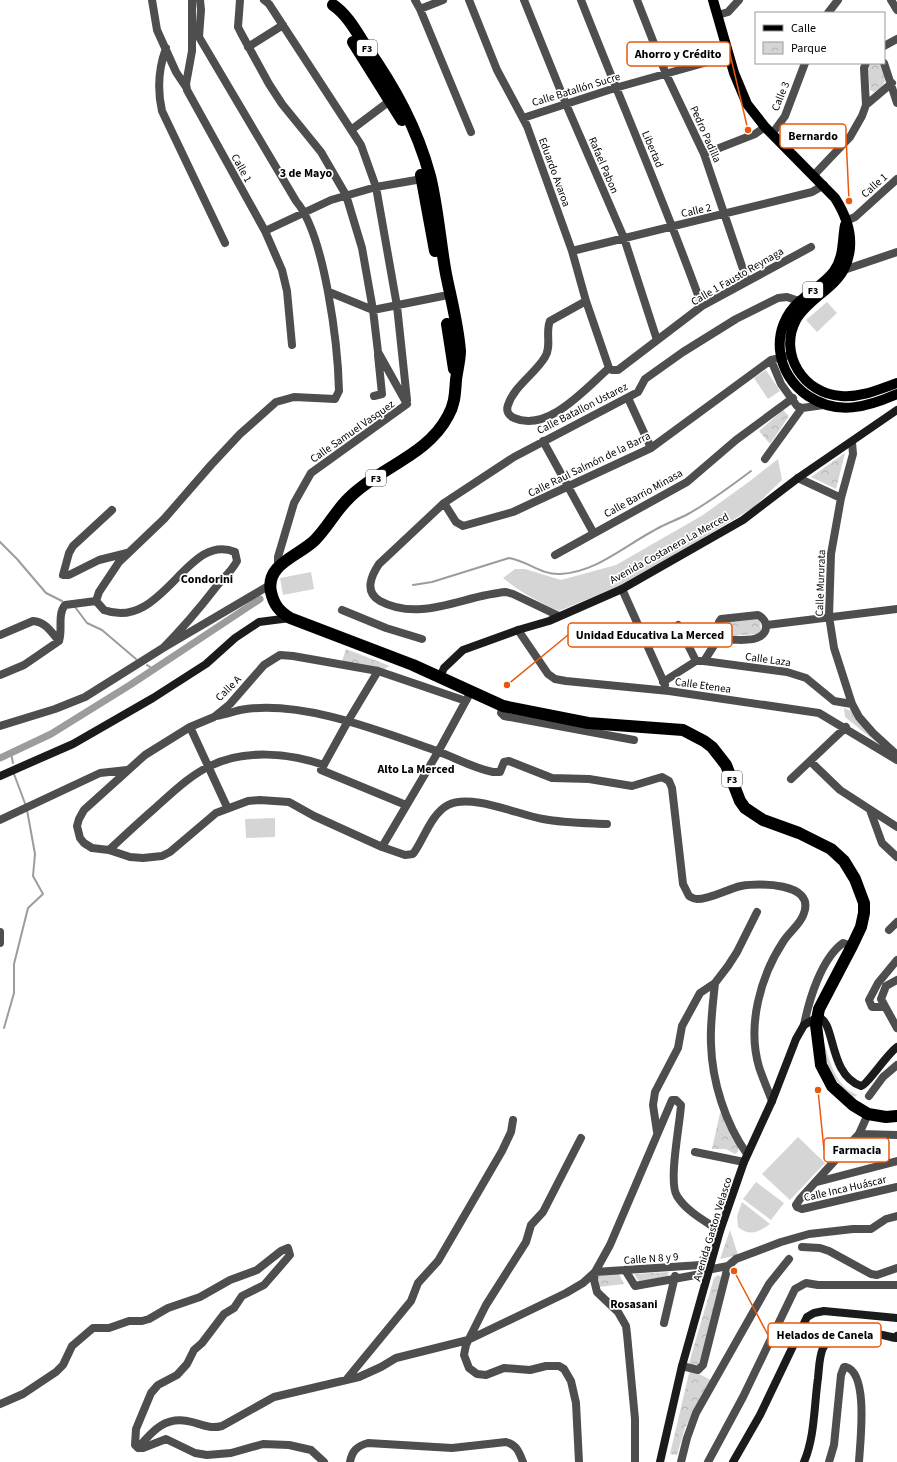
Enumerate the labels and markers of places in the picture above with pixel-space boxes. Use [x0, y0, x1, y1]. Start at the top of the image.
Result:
callout: Ahorro y Crédito [627, 42, 730, 66]
callout: Bernardo [780, 124, 846, 148]
callout: Unidad Educativa La Merced [568, 623, 732, 647]
callout: Farmacia [824, 1138, 889, 1162]
callout: Helados de Canela [768, 1323, 881, 1347]

